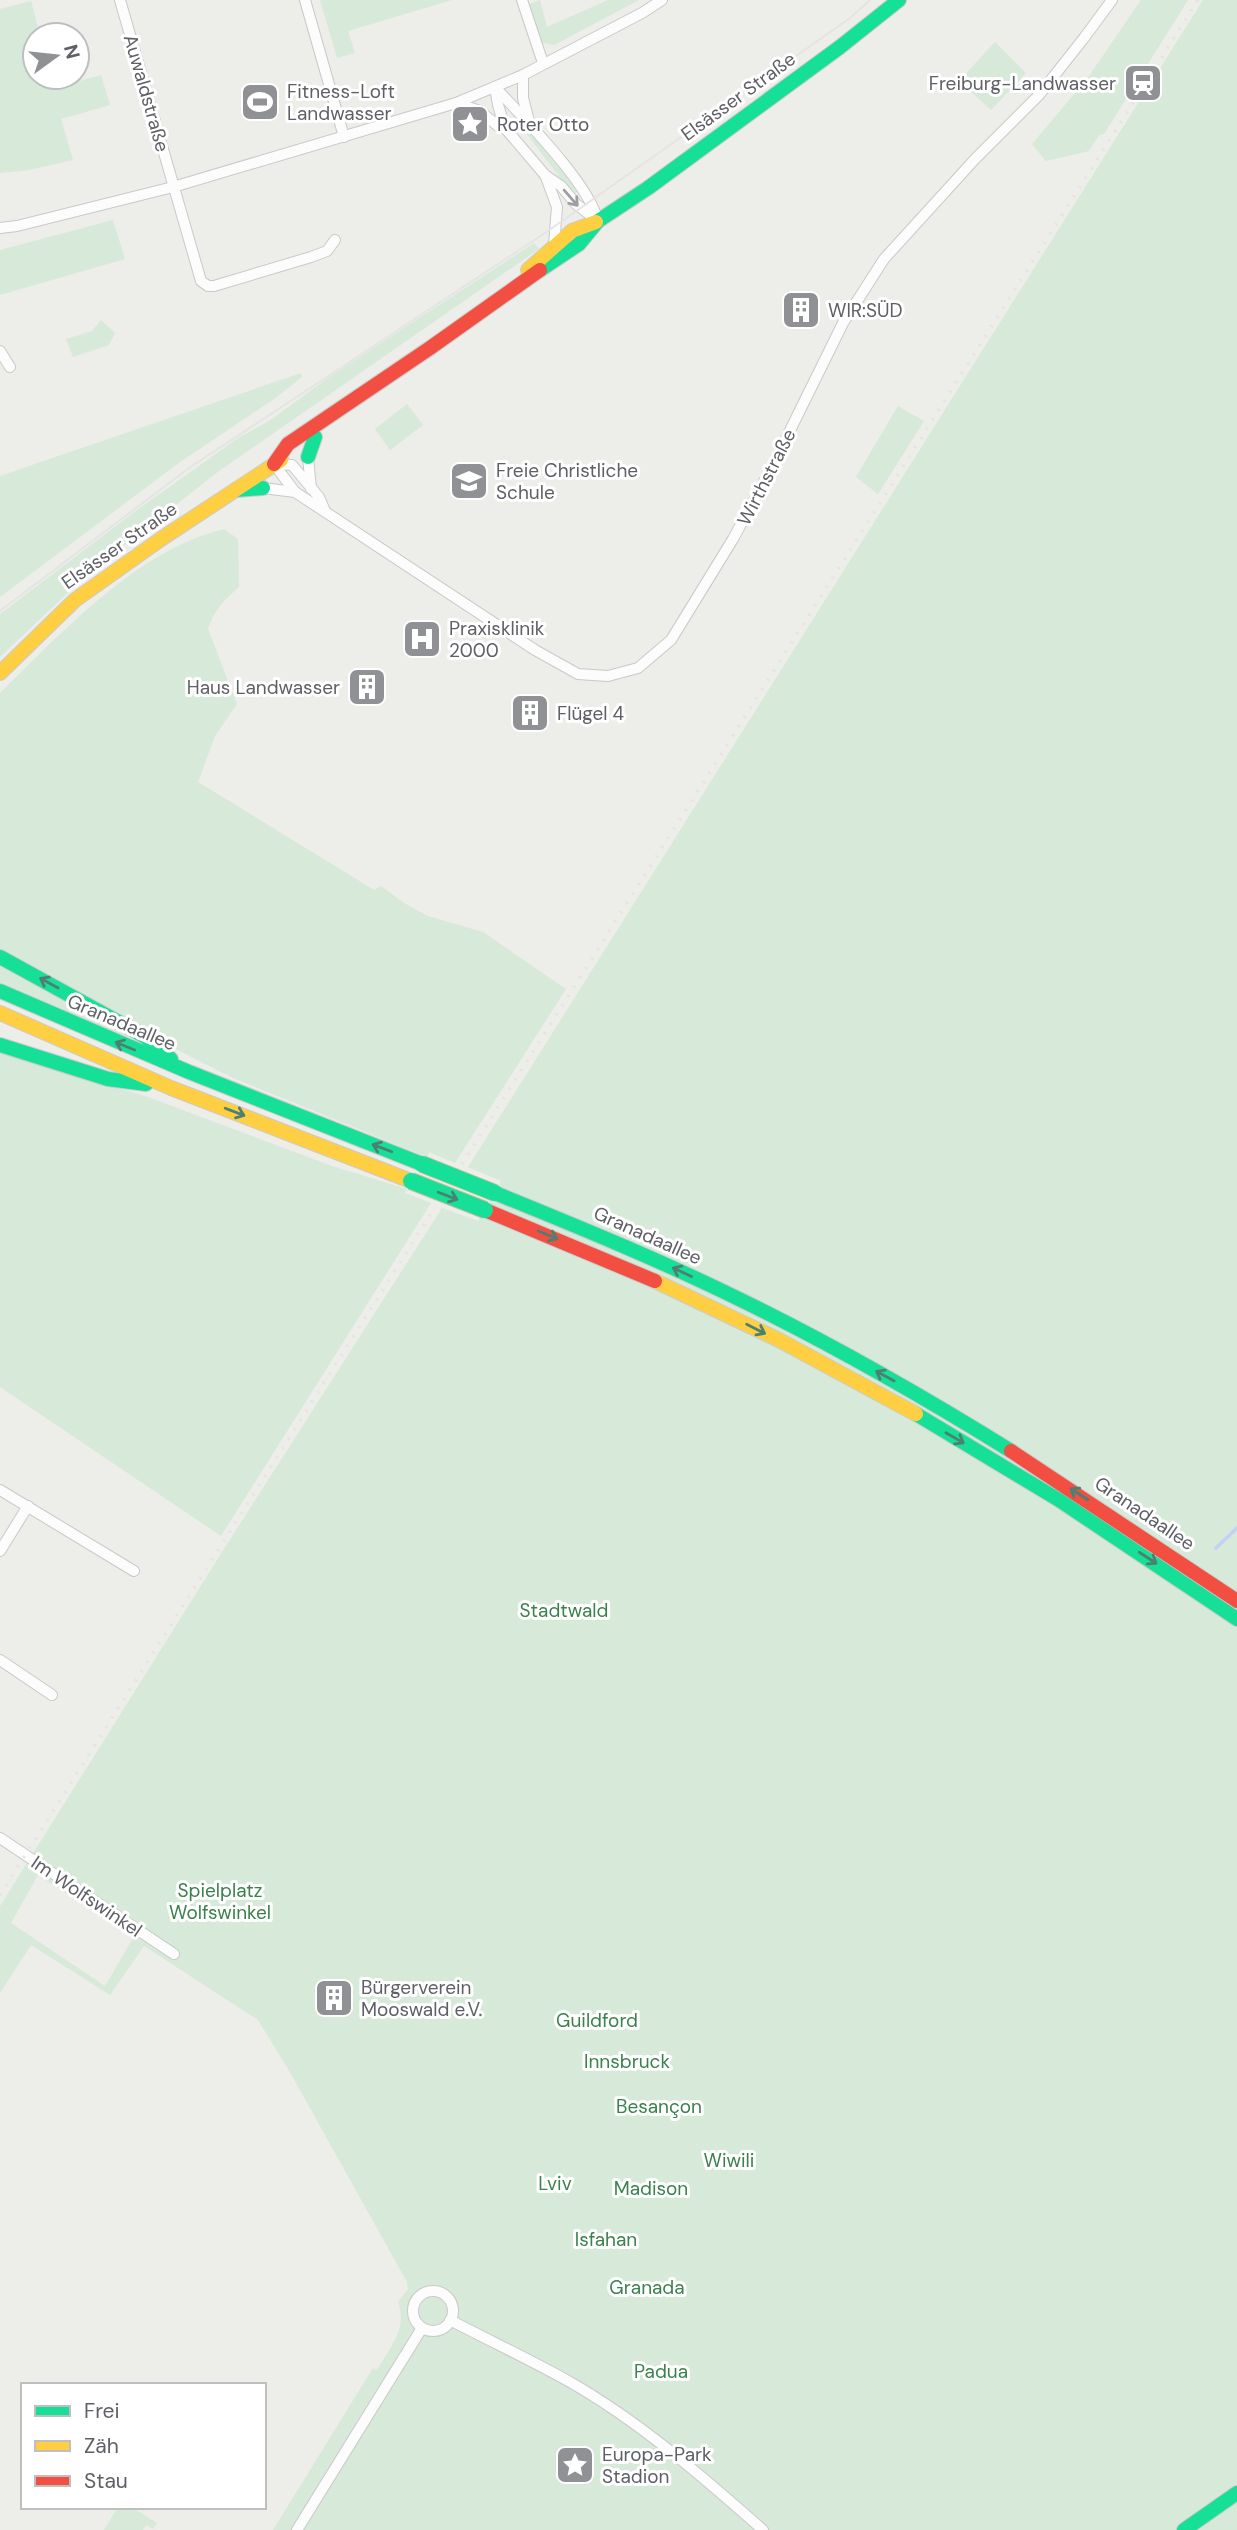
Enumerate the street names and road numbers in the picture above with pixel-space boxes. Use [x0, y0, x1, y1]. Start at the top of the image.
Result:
street label: Auwaldstraße [118, 32, 175, 155]
street label: Elsässer Straße [676, 46, 801, 146]
street label: Wirthstraße [731, 425, 802, 530]
street label: Elsässer Straße [57, 496, 182, 595]
street label: Granadaallee [64, 988, 180, 1057]
street label: Granadaallee [590, 1201, 706, 1270]
street label: Granadaallee [1090, 1471, 1200, 1556]
street label: Im Wolfswinkel [26, 1850, 147, 1943]

